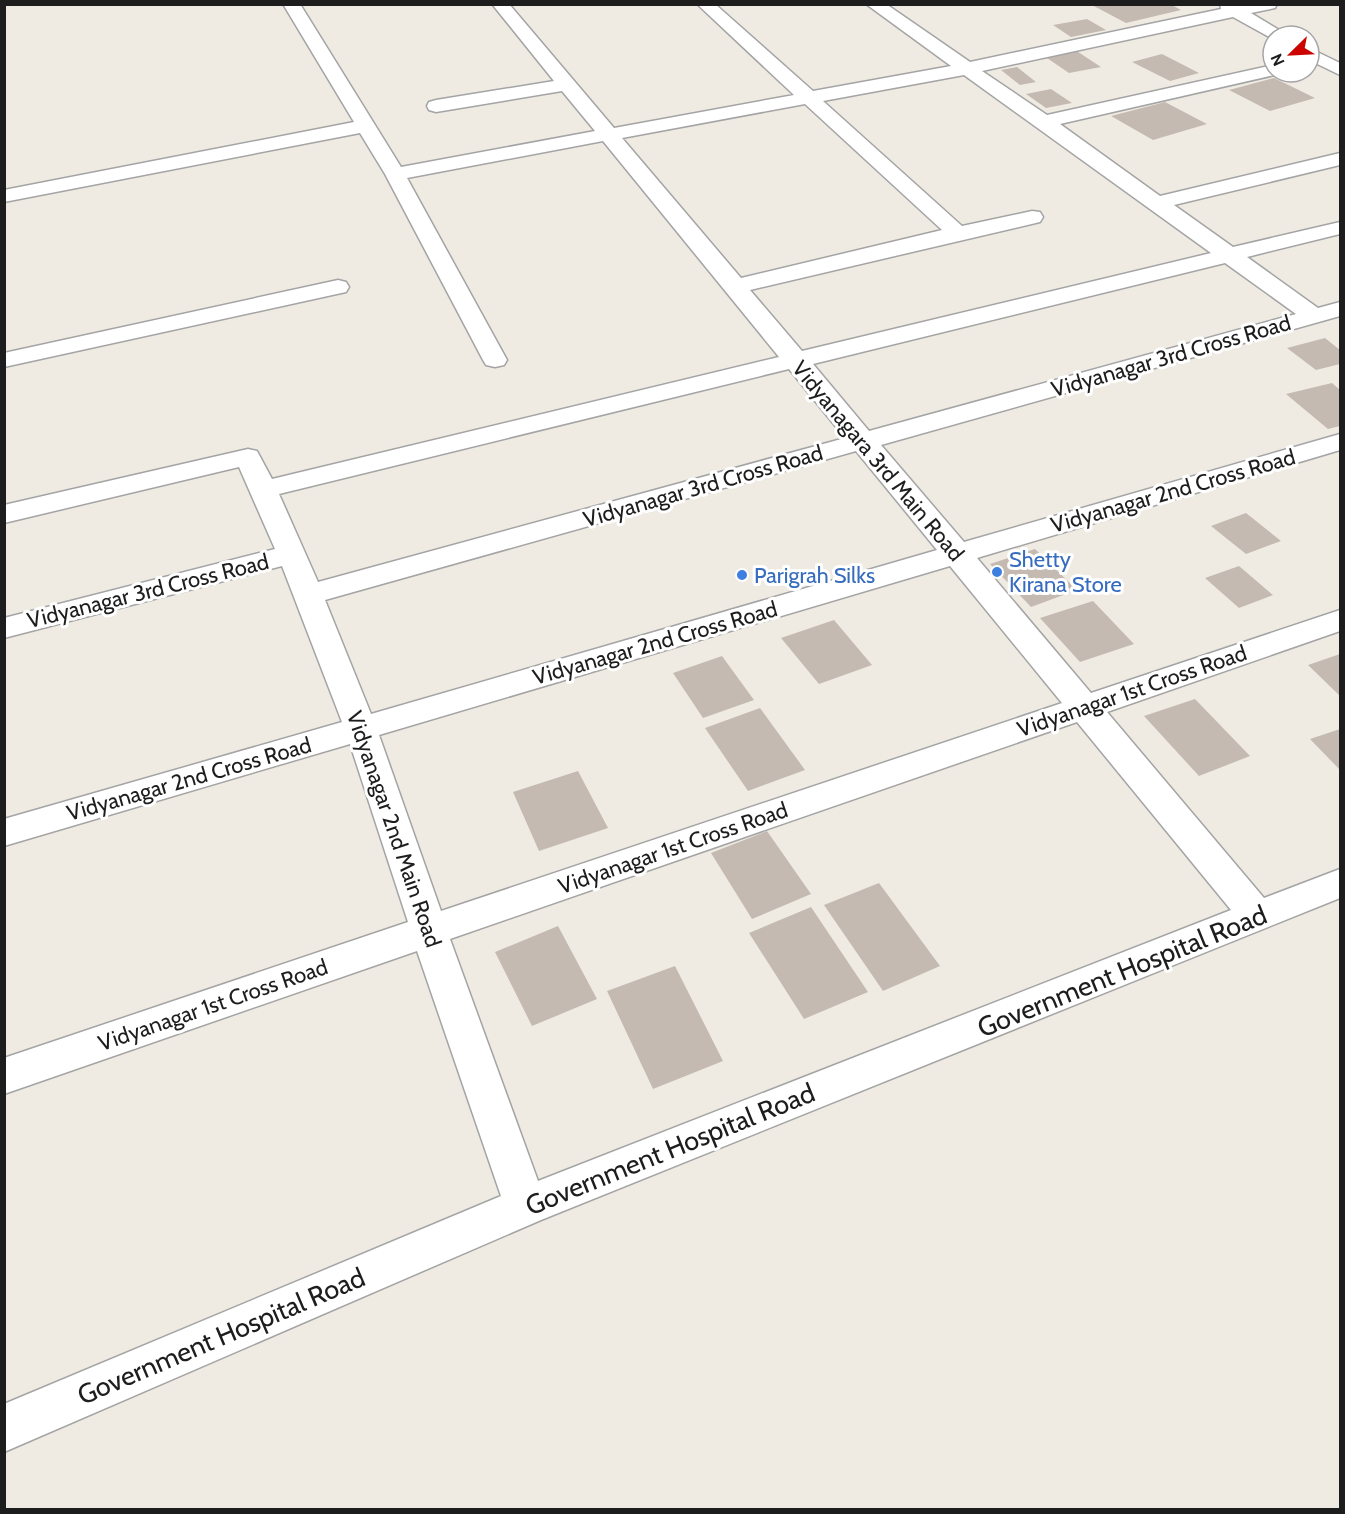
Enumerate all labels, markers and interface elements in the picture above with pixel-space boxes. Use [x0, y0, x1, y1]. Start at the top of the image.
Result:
north arrow [1261, 24, 1321, 84]
text: N [1267, 51, 1289, 69]
street label: Vidyanagar 3rd Cross Road [1048, 309, 1294, 403]
street label: Vidyanagara 3rd Main Road [786, 355, 970, 567]
street label: Vidyanagar 3rd Cross Road [580, 439, 826, 533]
street label: Vidyanagar 2nd Cross Road [1048, 443, 1298, 539]
place label: Shetty Kirana Store [1009, 546, 1122, 598]
street label: Vidyanagar 3rd Cross Road [24, 548, 272, 634]
place label: Parigrah Silks [754, 562, 875, 589]
marker: Shetty Kirana Store [990, 565, 1004, 579]
marker: Parigrah Silks [735, 568, 749, 582]
street label: Vidyanagar 2nd Cross Road [530, 595, 780, 691]
street label: Vidyanagar 1st Cross Road [1014, 639, 1250, 743]
street label: Vidyanagar 2nd Main Road [341, 707, 447, 951]
street label: Vidyanagar 2nd Cross Road [64, 731, 314, 827]
street label: Vidyanagar 1st Cross Road [555, 796, 791, 900]
street label: Government Hospital Road [972, 898, 1272, 1044]
street label: Vidyanagar 1st Cross Road [95, 953, 331, 1057]
street label: Government Hospital Road [520, 1076, 820, 1222]
street label: Government Hospital Road [72, 1260, 370, 1412]

